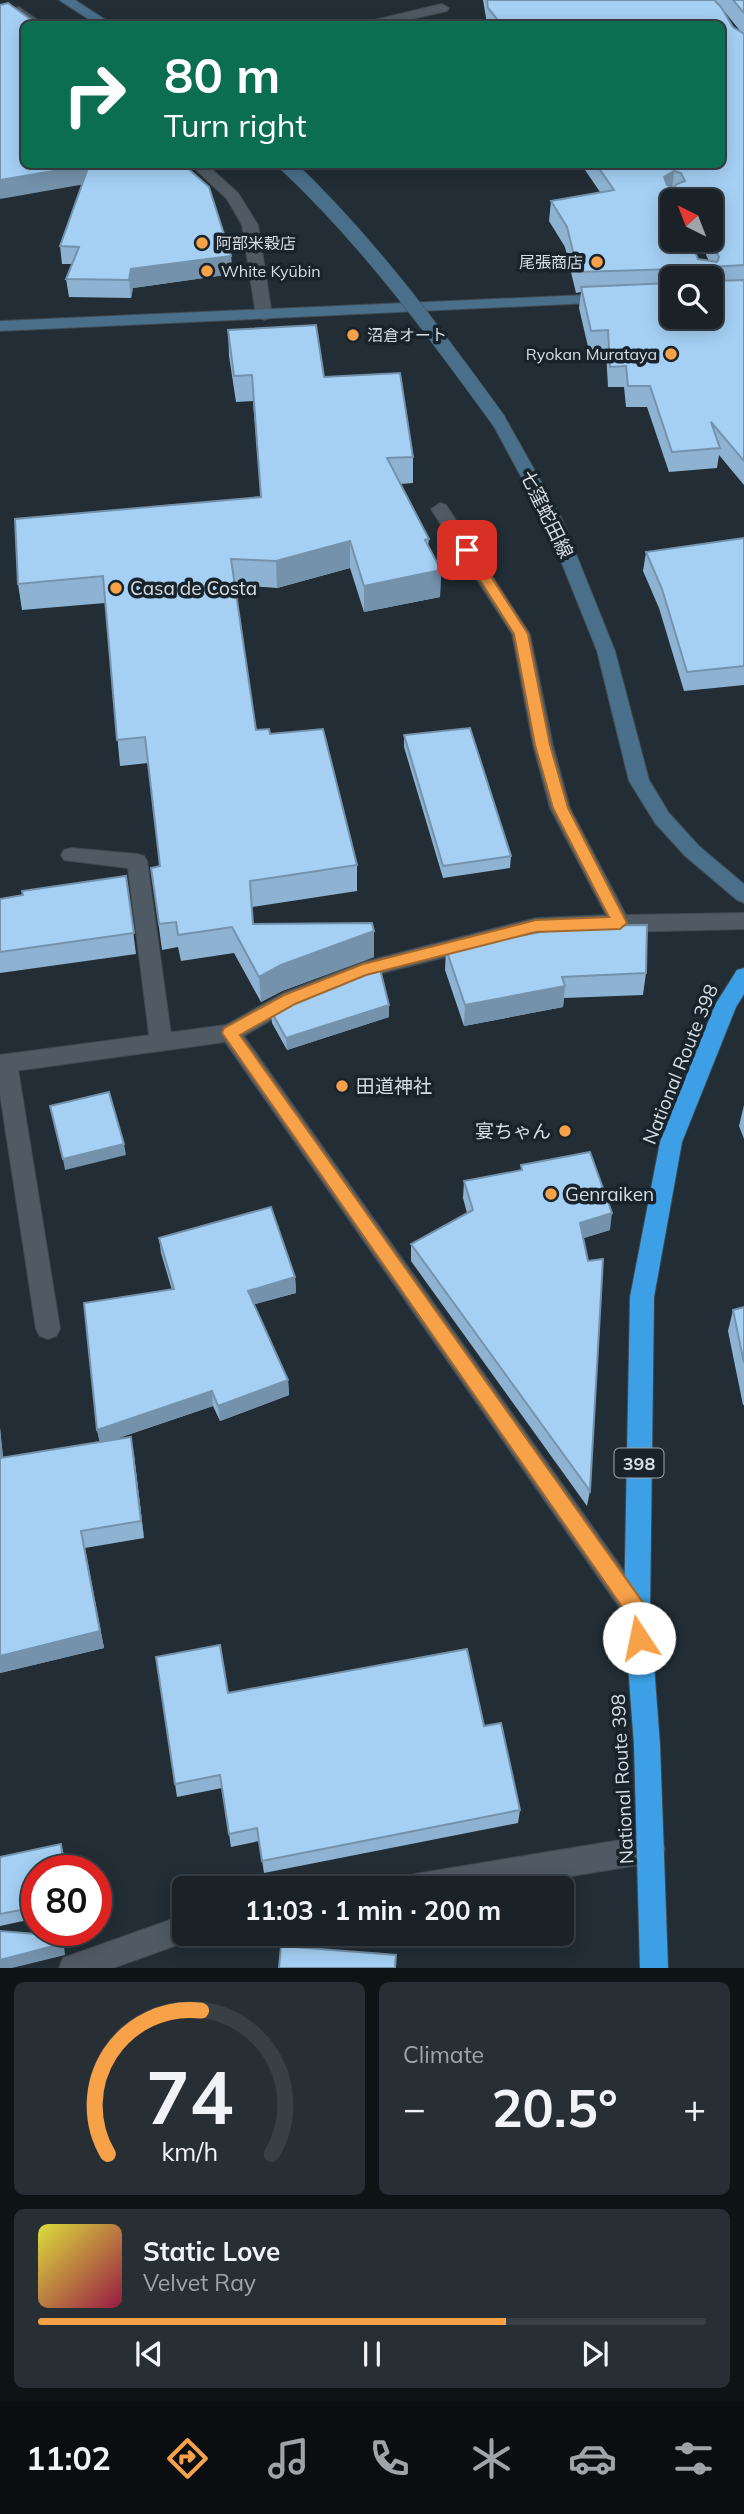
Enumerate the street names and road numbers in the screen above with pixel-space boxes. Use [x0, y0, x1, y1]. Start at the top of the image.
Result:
street label: 七窪蛇田線 [515, 466, 579, 562]
street label: National Route 398 [637, 980, 723, 1148]
road number: 398 [614, 1448, 664, 1478]
street label: National Route 398 [606, 1693, 638, 1865]

